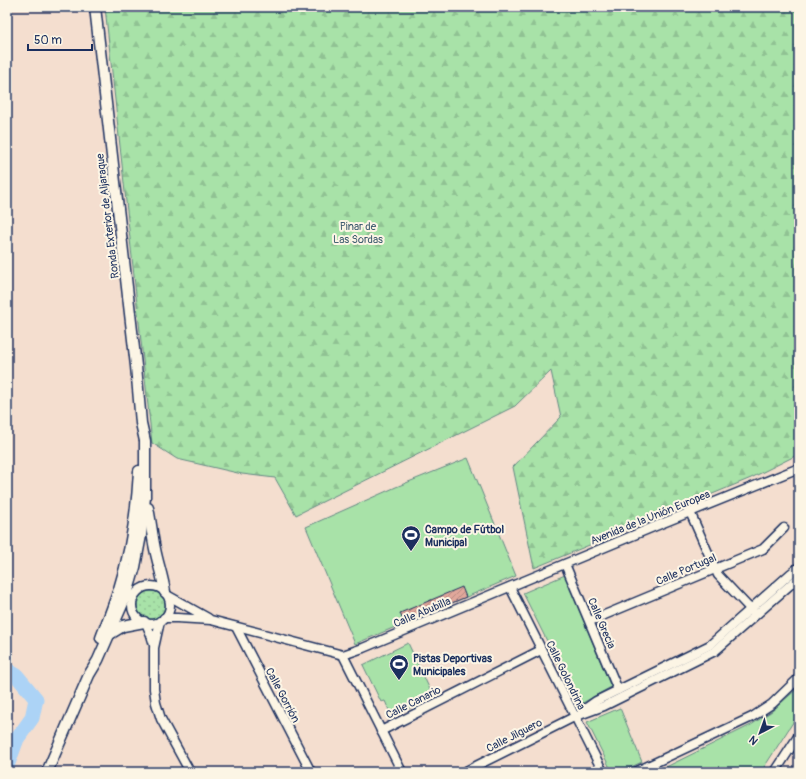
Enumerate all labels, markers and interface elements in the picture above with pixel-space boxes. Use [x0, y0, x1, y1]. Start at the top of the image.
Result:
scale bar [28, 26, 92, 52]
text: 50 m [34, 33, 62, 48]
street label: Ronda Exterior de Aljaraque [93, 152, 122, 279]
park label: Pinar de Las Sordas [333, 220, 383, 246]
street label: Avenida de la Unión Europea [588, 487, 712, 547]
place label: Campo de Fútbol Municipal [425, 523, 505, 549]
sports icon: Campo de Fútbol Municipal [400, 524, 422, 552]
street label: Calle Portugal [654, 551, 718, 588]
street label: Calle Abubilla [392, 595, 453, 630]
street label: Calle Grecia [585, 596, 618, 651]
street label: Calle Golondrina [543, 639, 588, 712]
place label: Pistas Deportivas Municipales [413, 652, 492, 678]
sports icon: Pistas Deportivas Municipales [388, 653, 410, 681]
street label: Calle Gorrión [263, 666, 302, 725]
street label: Calle Canario [384, 683, 443, 722]
north arrow [740, 713, 780, 753]
street label: Calle Jilguero [484, 716, 544, 755]
text: N [746, 732, 761, 748]

